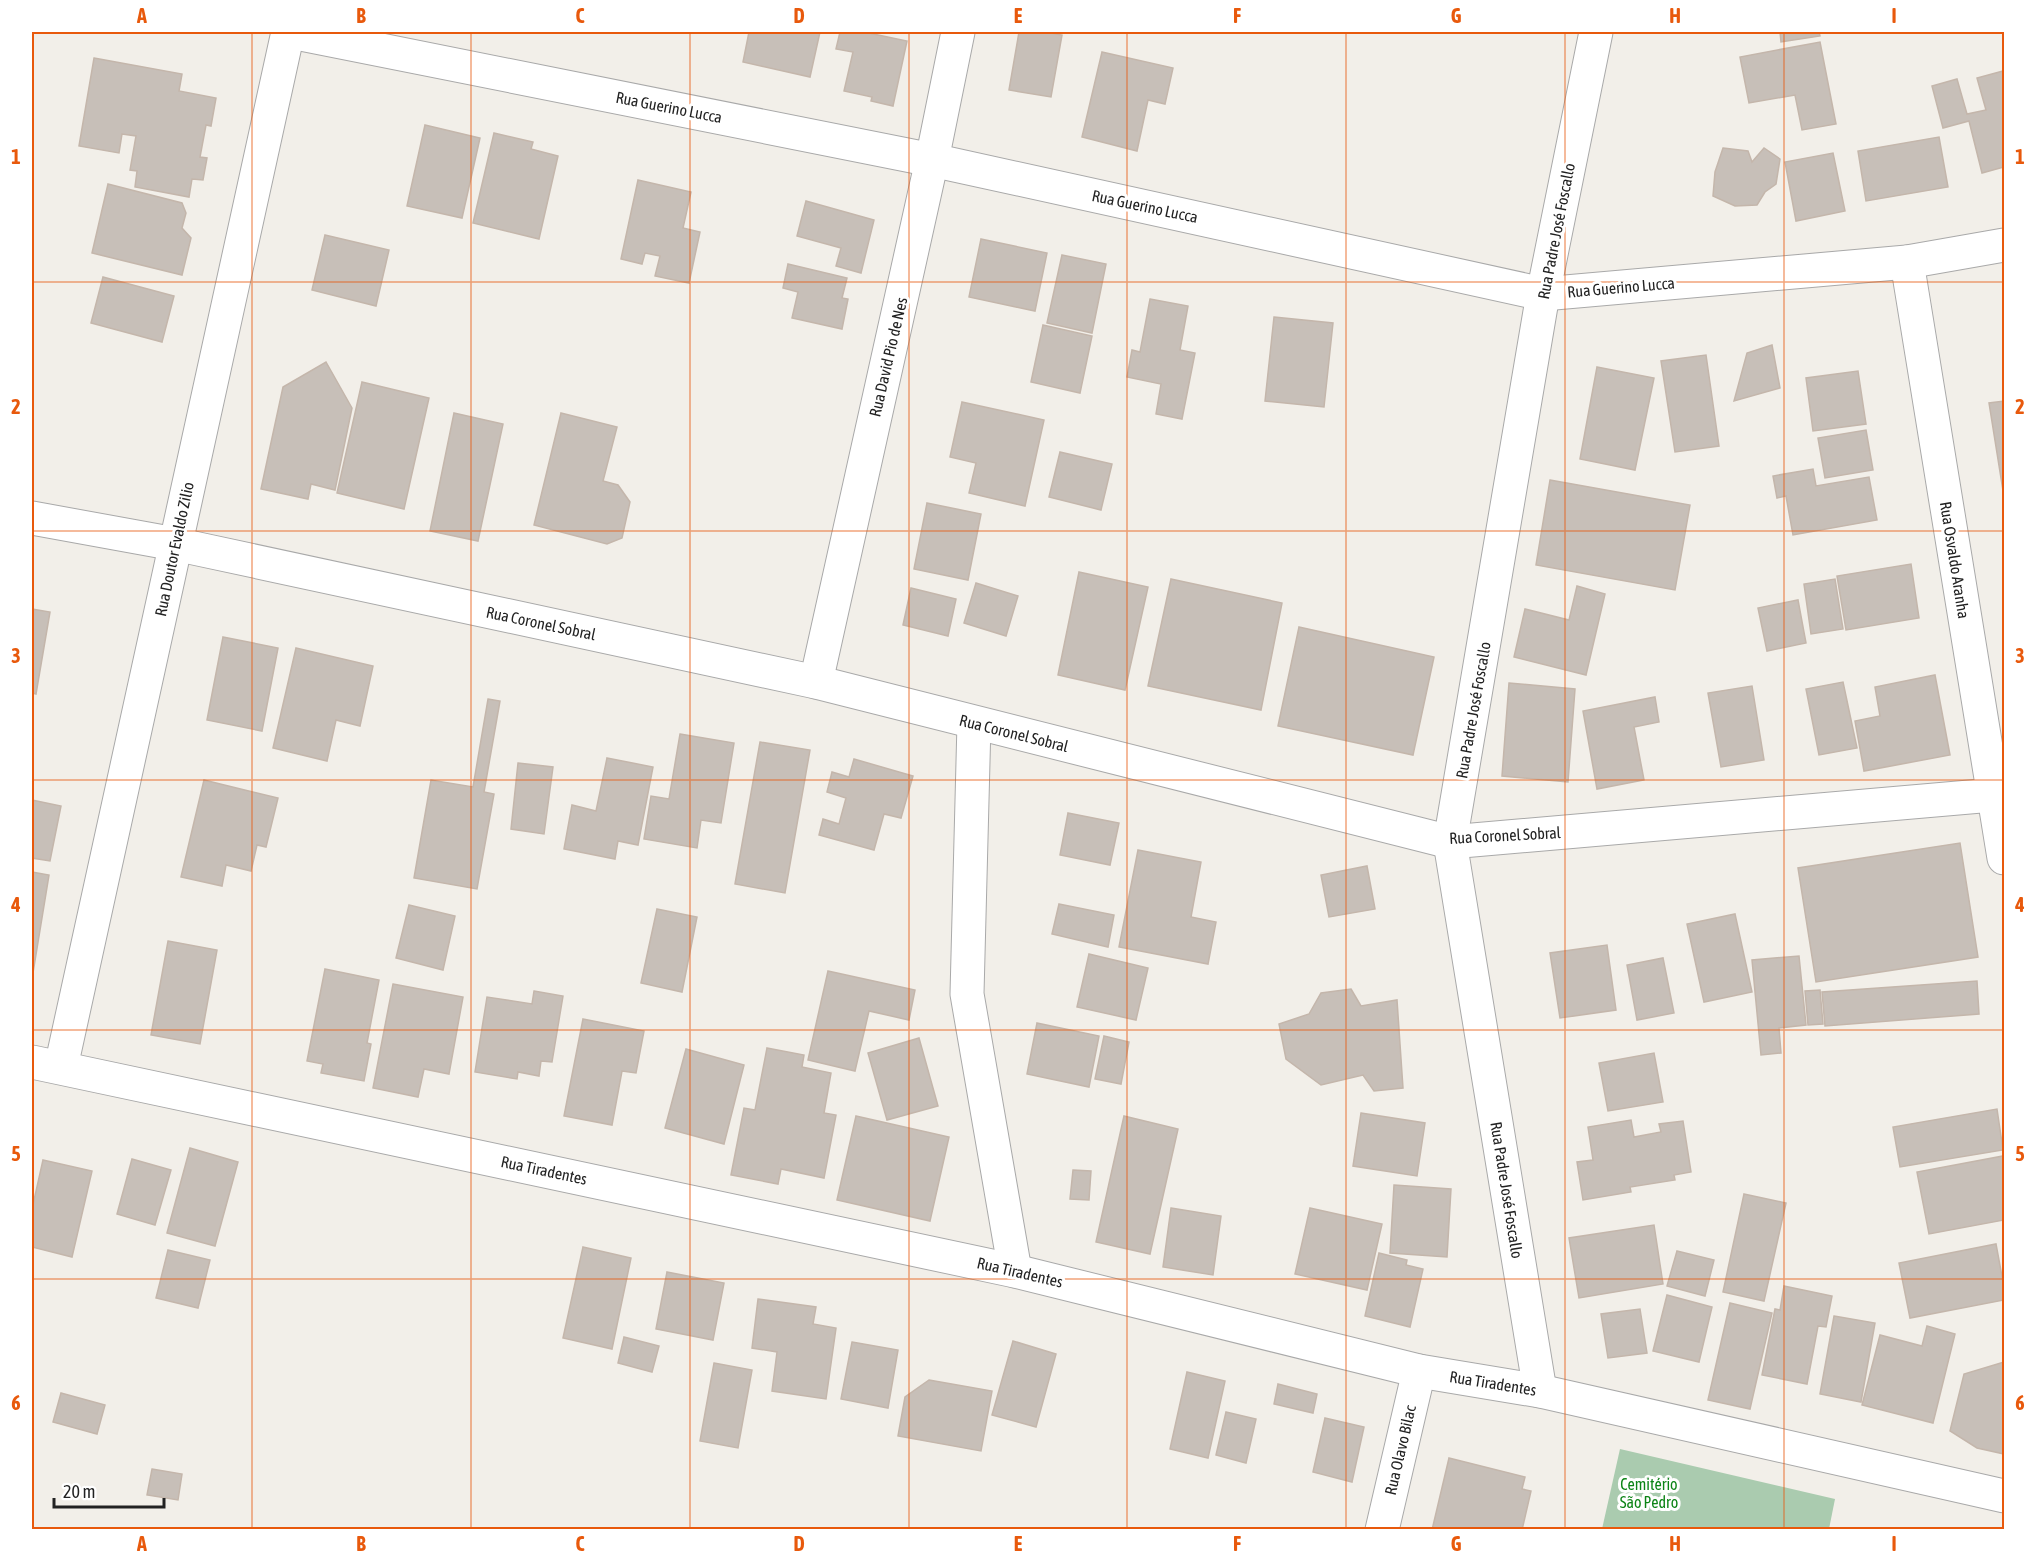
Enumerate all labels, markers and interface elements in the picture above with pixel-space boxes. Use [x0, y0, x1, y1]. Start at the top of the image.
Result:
text: A [136, 4, 147, 27]
text: B [356, 4, 366, 27]
text: C [576, 4, 585, 27]
text: D [793, 4, 805, 27]
text: E [1014, 4, 1023, 27]
text: F [1233, 4, 1241, 27]
text: G [1451, 4, 1462, 27]
text: H [1669, 4, 1681, 27]
text: I [1891, 4, 1897, 27]
street label: Rua Guerino Lucca [614, 88, 724, 126]
text: 1 [11, 145, 21, 168]
text: 1 [2015, 145, 2025, 168]
street label: Rua Padre José Foscallo [1534, 161, 1578, 301]
street label: Rua Guerino Lucca [1090, 186, 1200, 226]
street label: Rua Guerino Lucca [1566, 273, 1676, 301]
street label: Rua David Pio de Nes [865, 295, 911, 419]
text: 2 [11, 395, 21, 418]
text: 2 [2015, 395, 2025, 418]
street label: Rua Doutor Evaldo Zilio [151, 480, 197, 618]
street label: Rua Osvaldo Aranha [1937, 500, 1973, 620]
street label: Rua Coronel Sobral [485, 603, 598, 644]
street label: Rua Padre José Foscallo [1452, 640, 1494, 780]
text: 3 [11, 644, 21, 667]
text: 3 [2015, 644, 2025, 667]
street label: Rua Coronel Sobral [958, 711, 1071, 755]
street label: Rua Coronel Sobral [1449, 823, 1562, 847]
text: 4 [10, 893, 21, 916]
text: 4 [2014, 893, 2025, 916]
street label: Rua Padre José Foscallo [1487, 1120, 1527, 1260]
text: 5 [11, 1142, 21, 1165]
text: 5 [2015, 1142, 2025, 1165]
street label: Rua Tiradentes [499, 1152, 589, 1188]
street label: Rua Tiradentes [975, 1253, 1065, 1291]
street label: Rua Tiradentes [1448, 1367, 1538, 1399]
text: 6 [11, 1391, 21, 1414]
text: 6 [2015, 1391, 2025, 1414]
street label: Rua Olavo Bilac [1381, 1403, 1419, 1497]
scale bar [54, 1471, 164, 1509]
park label: Cemitério São Pedro [1620, 1475, 1678, 1511]
text: 20 m [63, 1481, 95, 1502]
text: A [136, 1532, 147, 1555]
text: B [356, 1532, 366, 1555]
text: C [576, 1532, 585, 1555]
text: D [793, 1532, 805, 1555]
text: E [1014, 1532, 1023, 1555]
text: F [1233, 1532, 1241, 1555]
text: G [1451, 1532, 1462, 1555]
text: H [1669, 1532, 1681, 1555]
text: I [1891, 1532, 1897, 1555]

